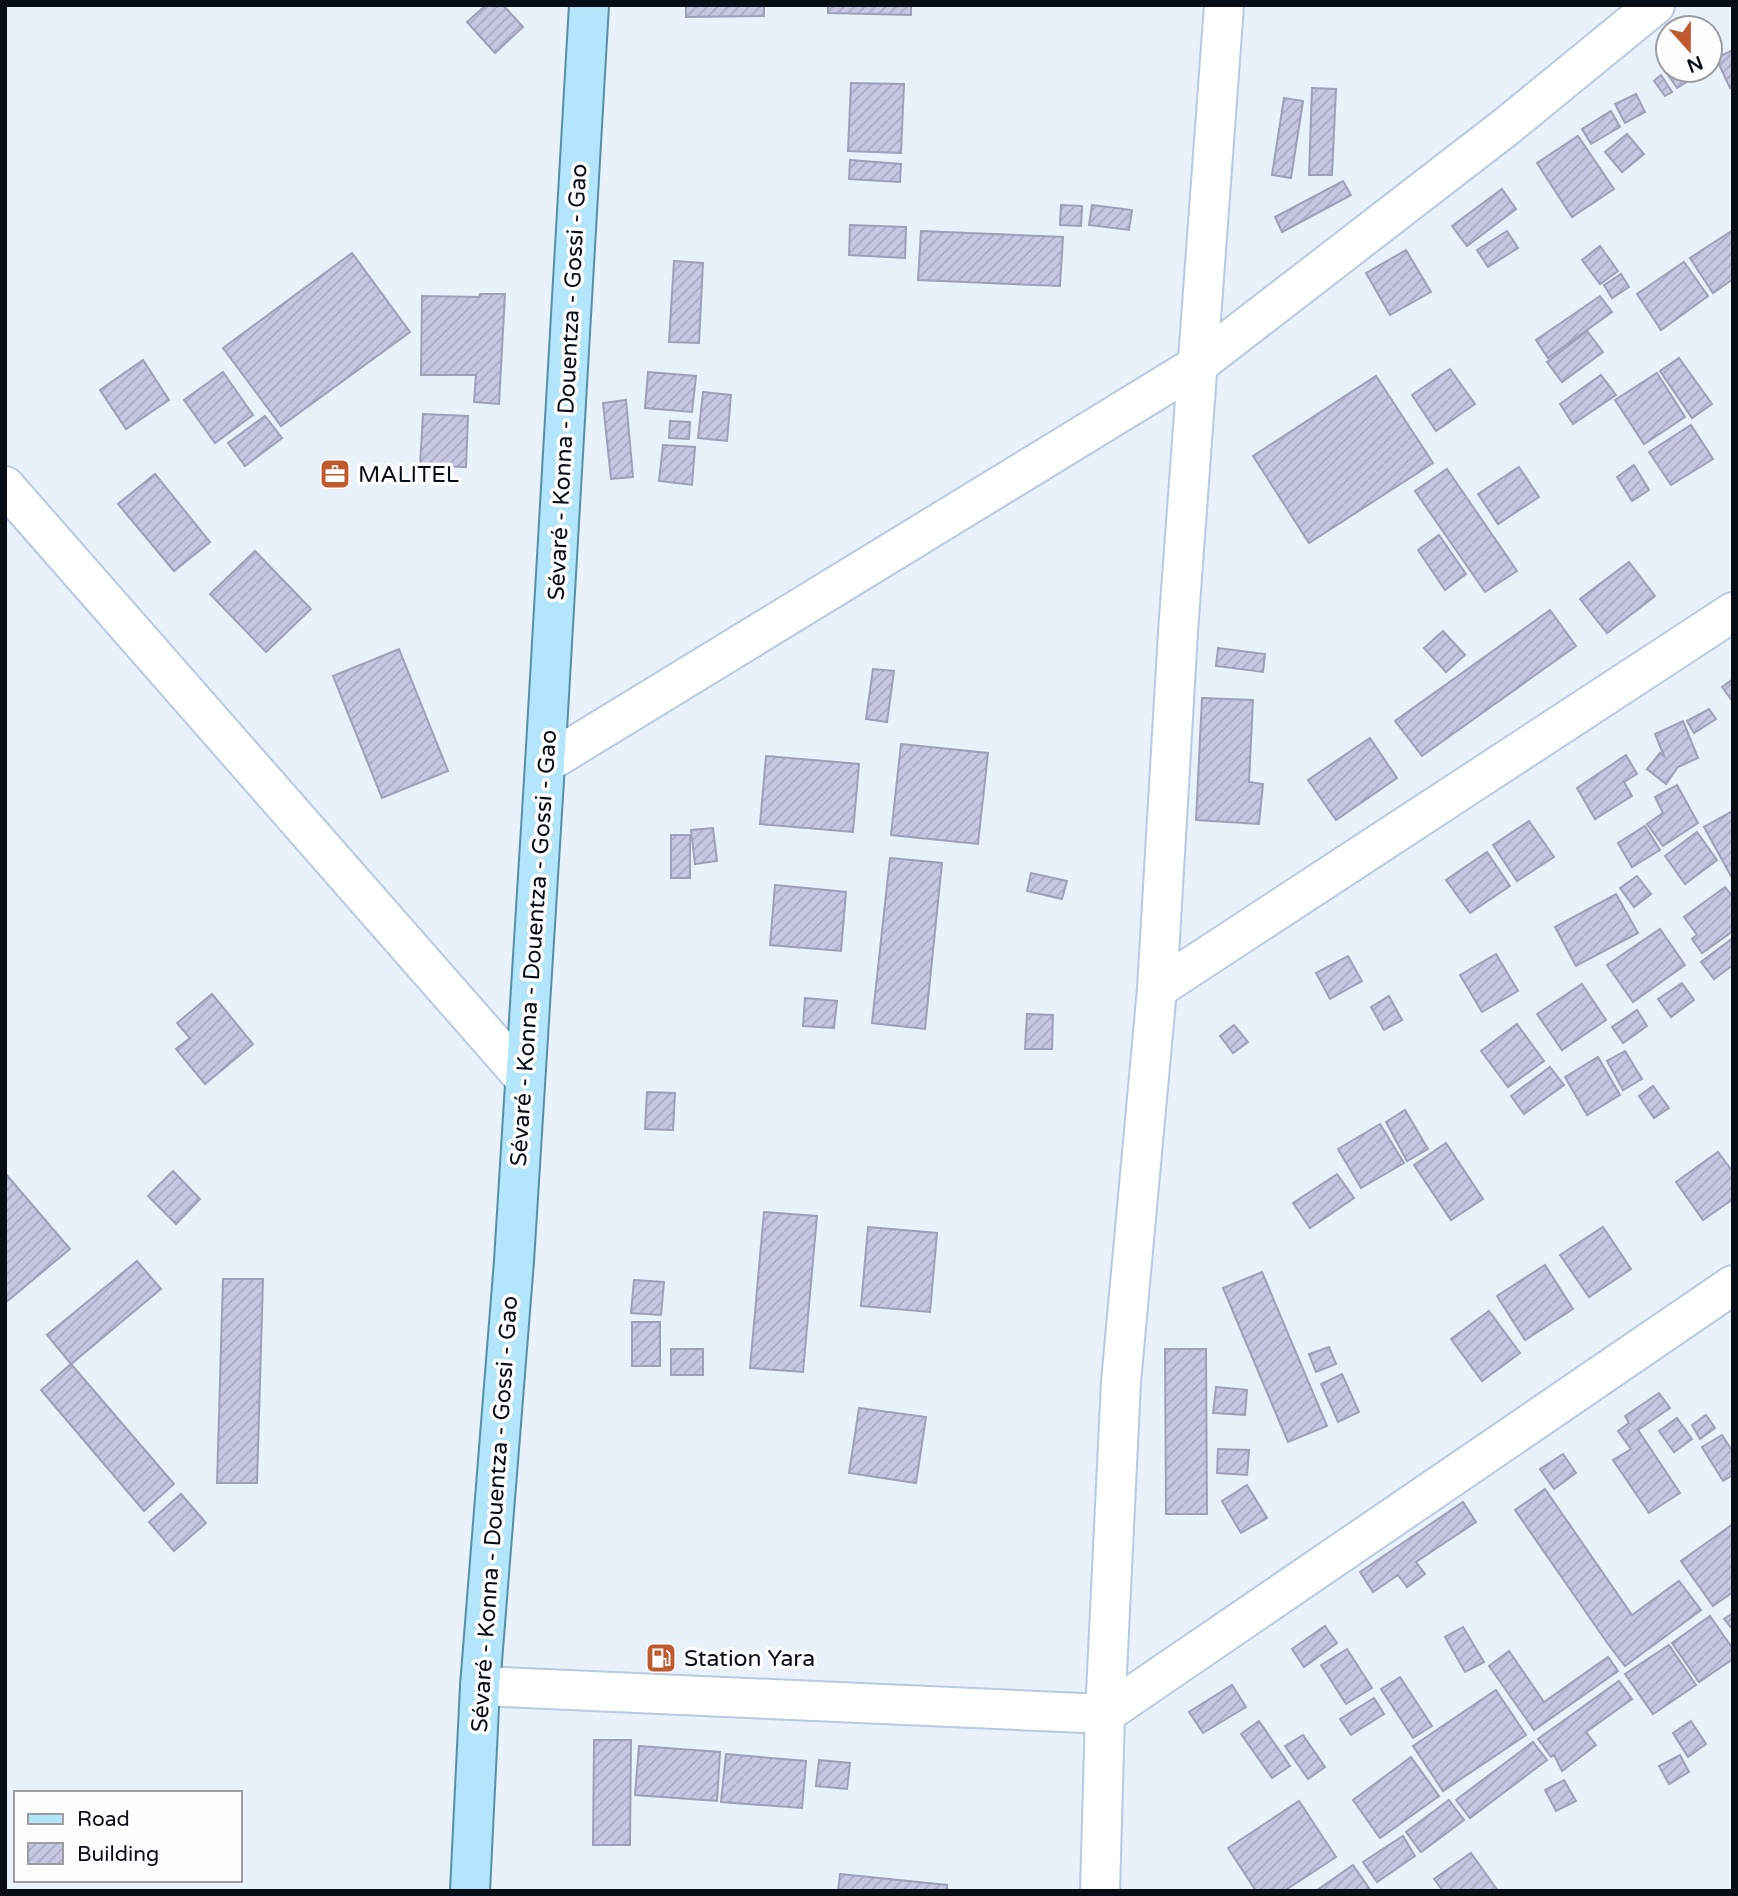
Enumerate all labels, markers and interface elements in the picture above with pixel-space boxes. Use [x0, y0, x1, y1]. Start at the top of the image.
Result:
north arrow [1654, 14, 1724, 84]
text: N [1684, 51, 1706, 77]
street label: Sévaré - Konna - Douentza - Gossi - Gao [543, 163, 593, 601]
office icon: MALITEL [318, 457, 352, 491]
place label: MALITEL [358, 461, 459, 489]
street label: Sévaré - Konna - Douentza - Gossi - Gao [505, 729, 563, 1167]
street label: Sévaré - Konna - Douentza - Gossi - Gao [466, 1295, 524, 1733]
fuel station icon: Station Yara [644, 1641, 678, 1675]
place label: Station Yara [684, 1645, 815, 1673]
legend [14, 1791, 242, 1882]
text: Road [77, 1807, 130, 1832]
text: Building [77, 1842, 159, 1867]

